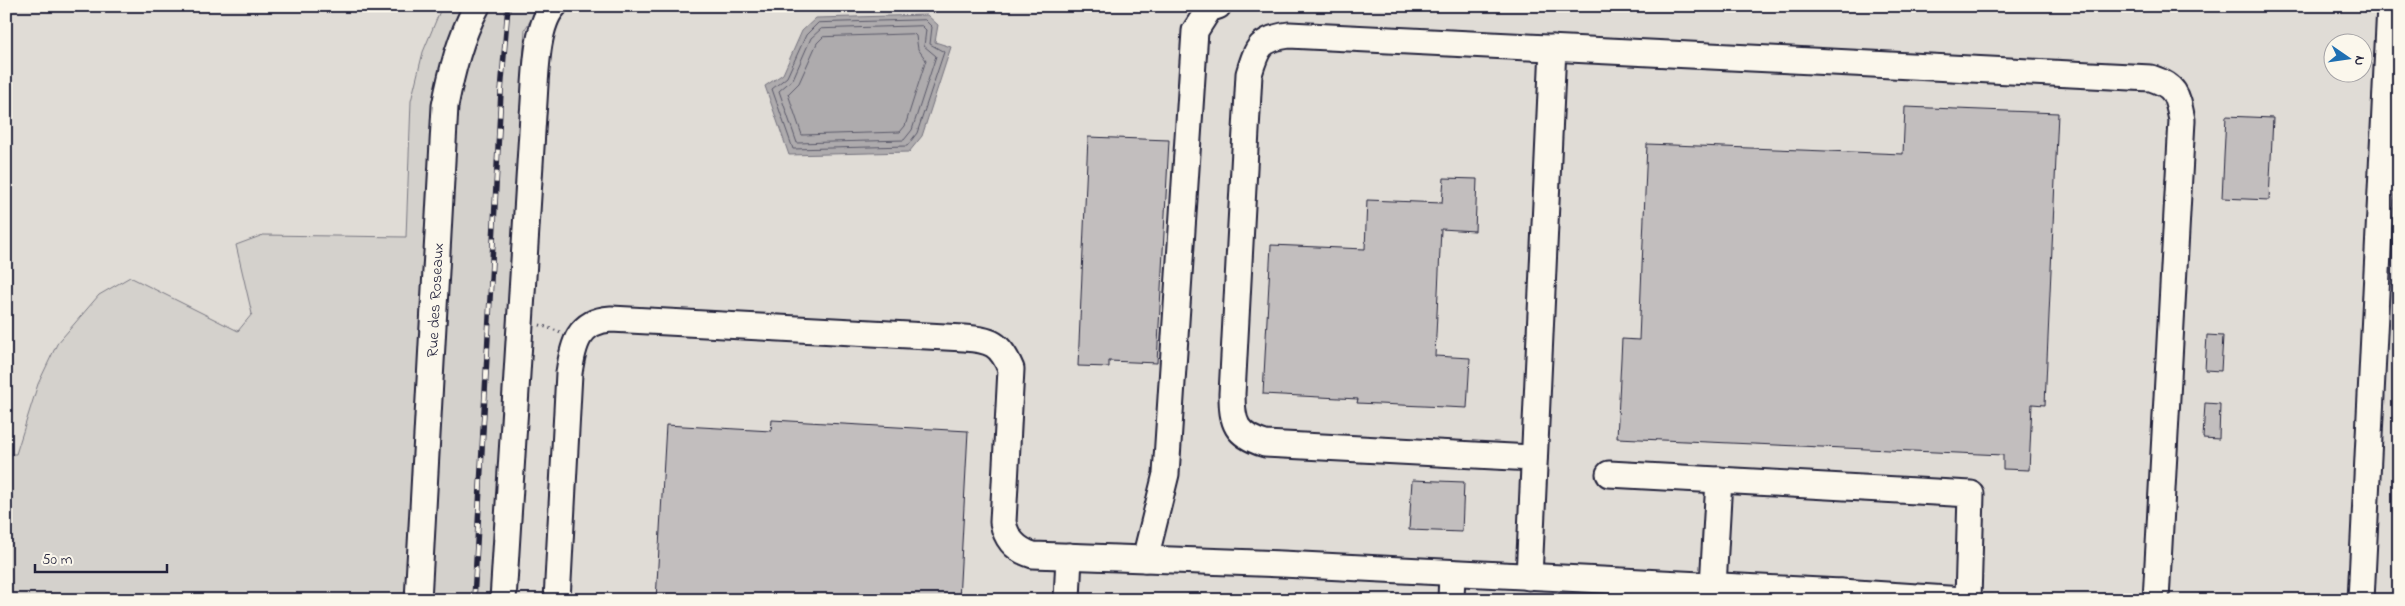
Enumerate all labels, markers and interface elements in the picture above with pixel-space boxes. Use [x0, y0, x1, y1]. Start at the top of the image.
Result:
north arrow [2322, 32, 2372, 82]
text: N [2348, 54, 2370, 68]
street label: Rue des Roseaux [421, 242, 451, 358]
scale bar [35, 541, 168, 573]
text: 50 m [42, 549, 73, 571]

